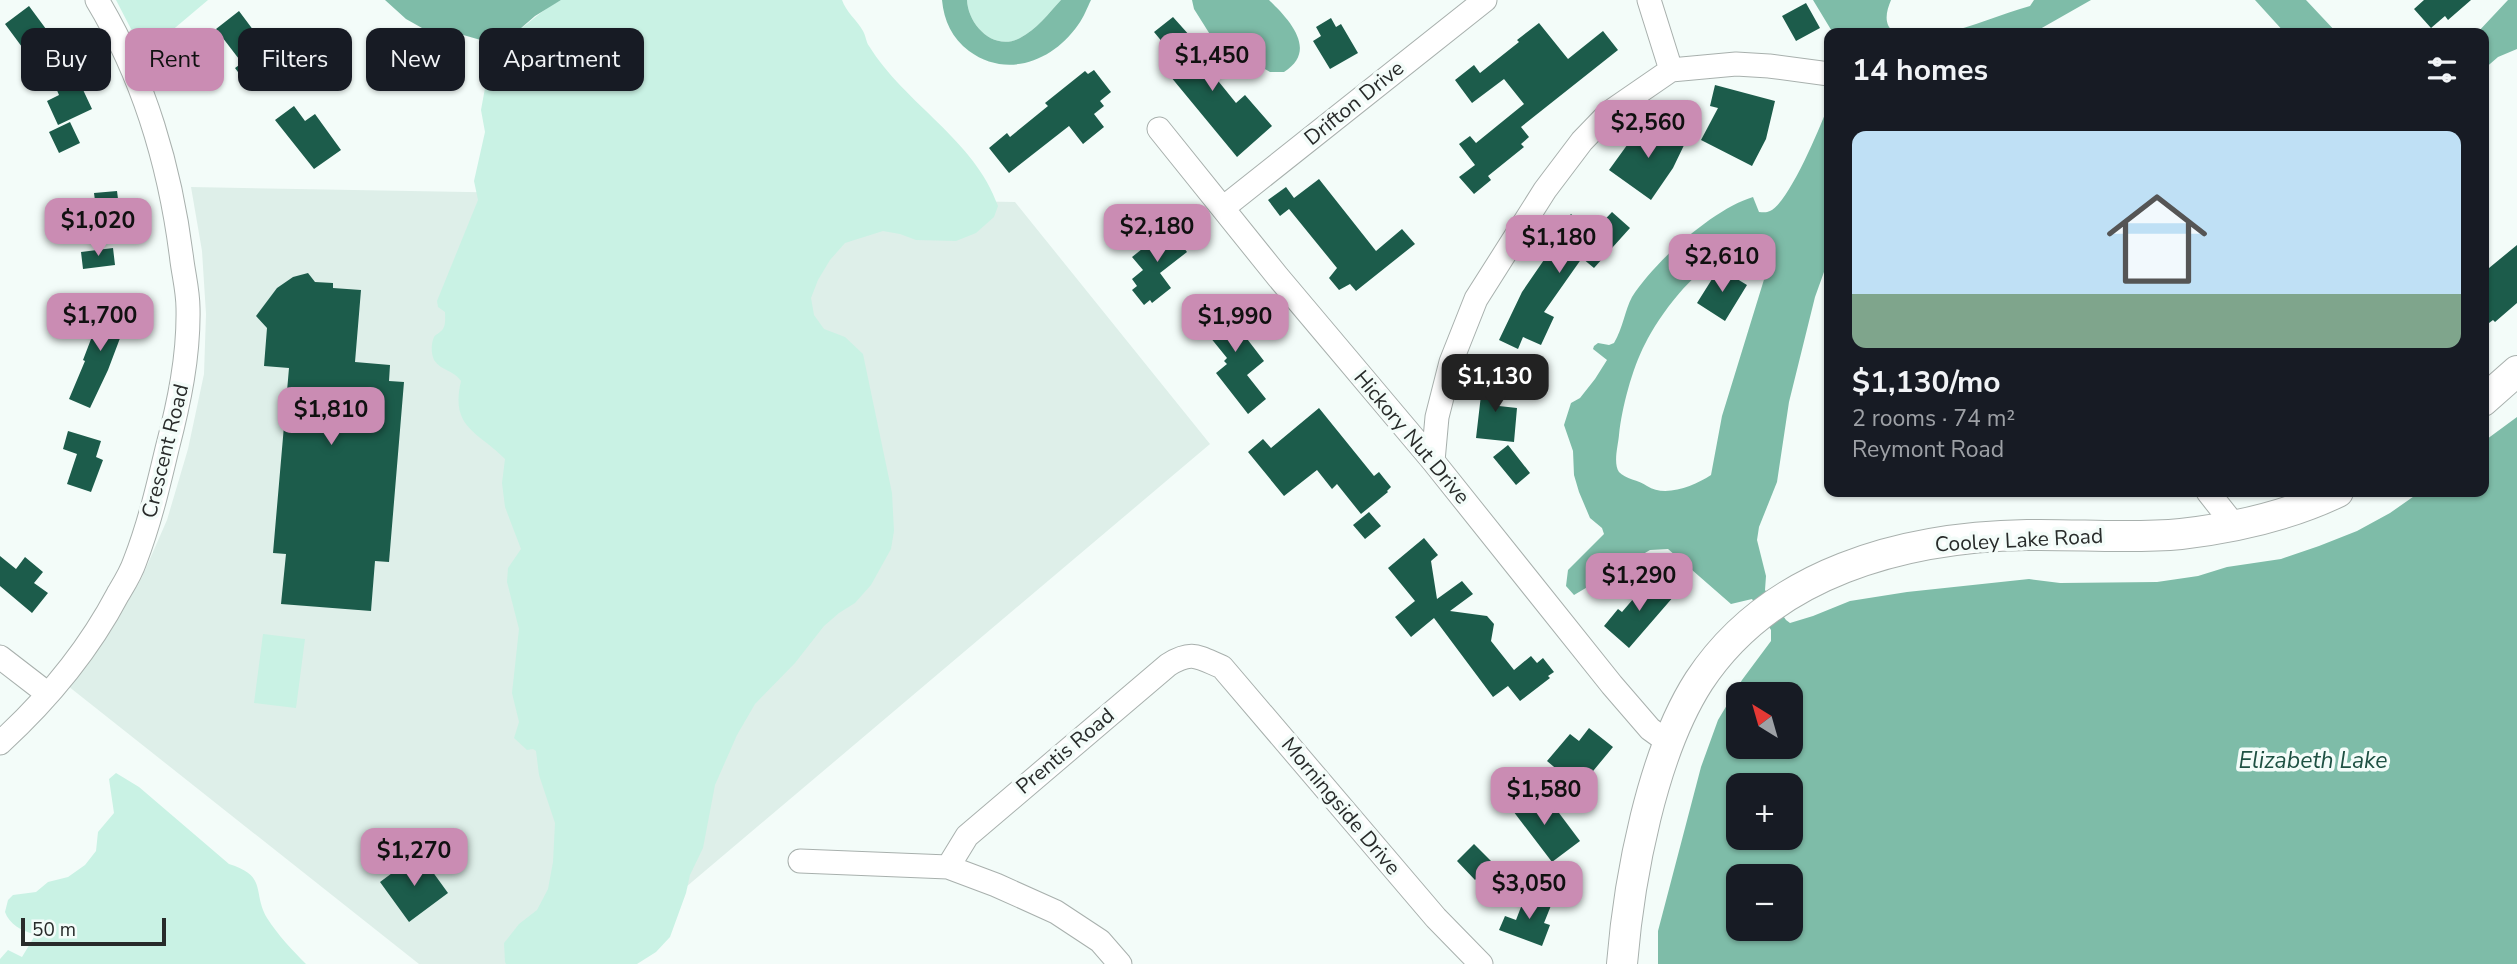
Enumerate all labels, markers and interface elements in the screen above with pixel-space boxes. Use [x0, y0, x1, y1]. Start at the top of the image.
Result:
chip: Buy [21, 28, 111, 91]
chip: Rent [125, 28, 224, 91]
chip: Filters [238, 28, 352, 91]
chip: New [366, 28, 465, 91]
chip: Apartment [479, 28, 644, 91]
pin: $1,450 [1155, 34, 1269, 93]
text: $1,450 [1175, 40, 1249, 71]
text: 14 homes [1852, 50, 1988, 91]
icon: filters [2423, 51, 2461, 89]
street label: Drifton Drive [1298, 54, 1410, 152]
pin: $2,560 [1591, 100, 1705, 160]
text: $2,560 [1611, 107, 1685, 138]
icon: home [2094, 176, 2220, 302]
pin: $1,020 [41, 198, 155, 258]
pin: $2,180 [1100, 204, 1214, 264]
text: $1,020 [61, 205, 135, 236]
text: $2,180 [1120, 211, 1194, 242]
pin: $1,180 [1502, 216, 1616, 275]
text: $1,180 [1522, 222, 1596, 253]
pin: $2,610 [1665, 234, 1779, 294]
text: $2,610 [1685, 241, 1759, 272]
pin: $1,700 [43, 294, 157, 353]
pin: $1,990 [1178, 294, 1292, 354]
text: $1,700 [63, 300, 137, 331]
text: $1,990 [1198, 301, 1272, 332]
pin: $1,130 [1438, 354, 1552, 414]
text: $1,130 [1458, 361, 1532, 392]
text: $1,130/mo [1852, 362, 2001, 403]
street label: Hickory Nut Drive [1348, 364, 1476, 510]
street label: Crescent Road [135, 381, 195, 521]
pin: $1,810 [274, 388, 388, 447]
text: $1,810 [294, 394, 368, 425]
text: 2 rooms · 74 m² [1852, 403, 2015, 434]
text: Reymont Road [1852, 434, 2004, 465]
street label: Cooley Lake Road [1934, 522, 2104, 558]
pin: $1,290 [1582, 554, 1696, 613]
text: $1,290 [1602, 560, 1676, 591]
north arrow [1726, 682, 1802, 760]
map controls [1726, 682, 1803, 941]
street label: Prentis Road [1010, 702, 1120, 800]
street label: Morningside Drive [1275, 731, 1407, 881]
water label: Elizabeth Lake [2238, 745, 2388, 776]
pin: $1,580 [1487, 768, 1601, 827]
button: + [1726, 773, 1803, 850]
text: $1,580 [1507, 774, 1581, 805]
pin: $1,270 [357, 828, 471, 888]
text: $1,270 [377, 835, 451, 866]
pin: $3,050 [1472, 862, 1586, 921]
button: − [1726, 864, 1803, 941]
text: $3,050 [1492, 868, 1566, 899]
scale bar [21, 915, 166, 947]
text: 50 m [32, 917, 76, 943]

